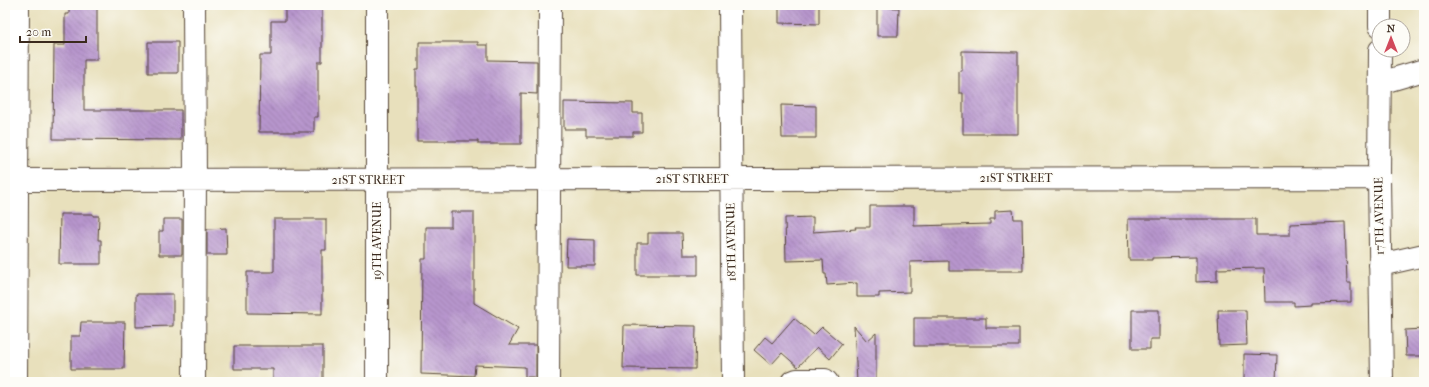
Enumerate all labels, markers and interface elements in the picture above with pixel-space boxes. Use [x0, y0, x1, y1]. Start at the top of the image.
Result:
scale bar [20, 18, 86, 44]
north arrow [1371, 18, 1411, 58]
text: N [1387, 22, 1396, 35]
text: 20 m [26, 25, 51, 39]
street label: 21ST STREET [979, 171, 1053, 185]
street label: 21ST STREET [655, 172, 729, 186]
street label: 21ST STREET [331, 173, 405, 187]
street label: 17TH AVENUE [1371, 177, 1387, 255]
street label: 19TH AVENUE [370, 202, 384, 280]
street label: 18TH AVENUE [723, 203, 739, 281]

